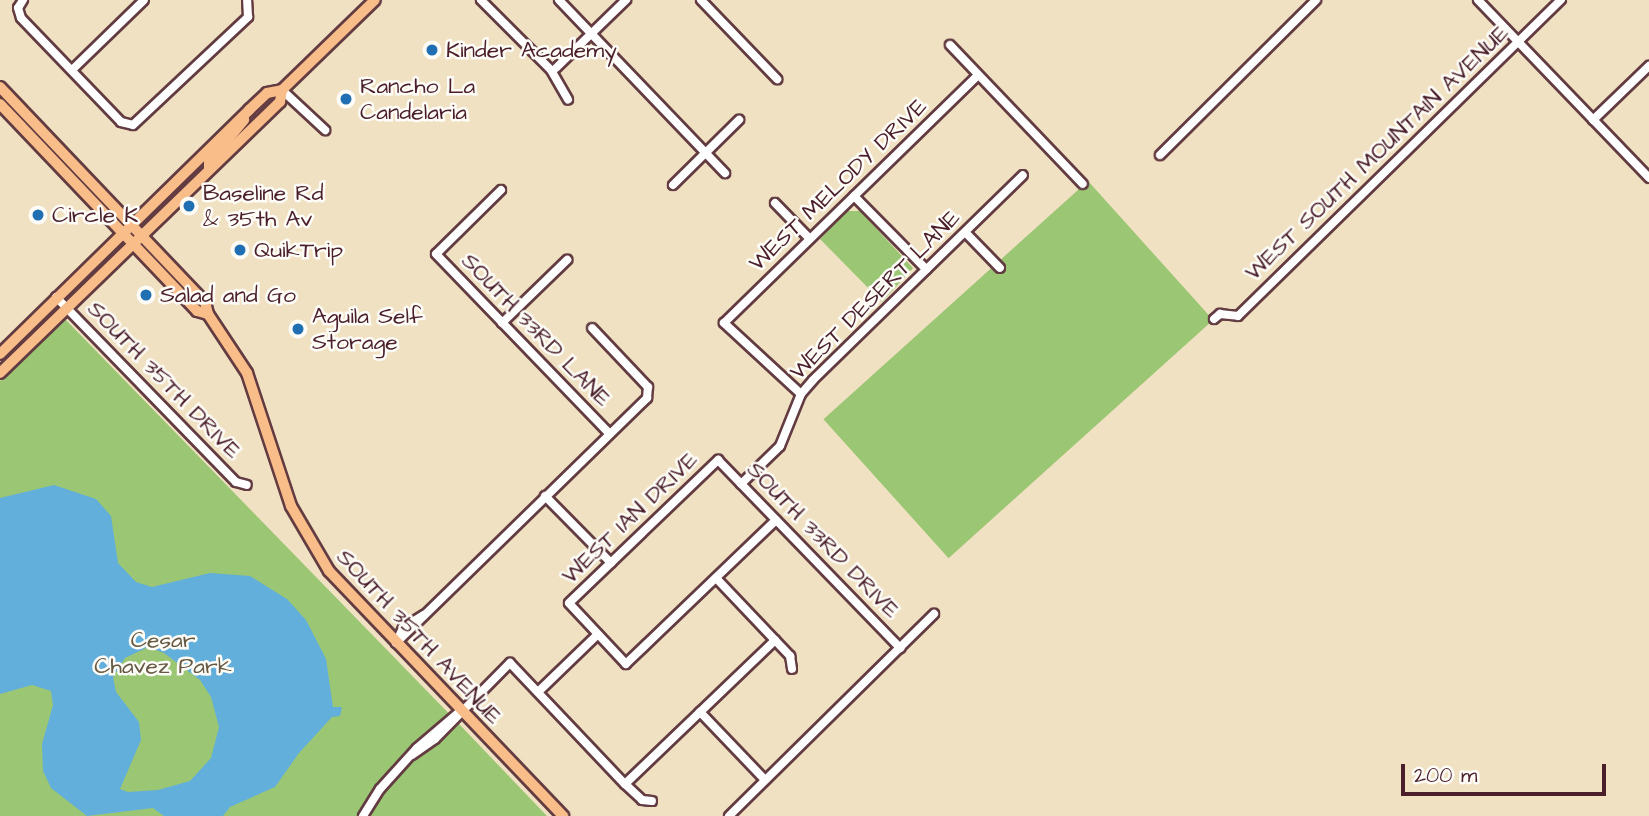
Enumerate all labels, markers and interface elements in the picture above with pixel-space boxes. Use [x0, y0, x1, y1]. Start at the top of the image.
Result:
street label: WEST SOUTH MOUNTAIN AVENUE [1239, 19, 1515, 287]
place label: Kinder Academy [446, 36, 617, 64]
marker: Kinder Academy [424, 42, 440, 58]
place label: Rancho La Candelaria [360, 72, 475, 126]
marker: Rancho La Candelaria [338, 91, 354, 107]
street label: WEST MELODY DRIVE [743, 93, 933, 277]
place label: Baseline Rd & 35th Av [203, 179, 323, 233]
marker: Baseline Rd & 35th Av [181, 198, 197, 214]
place label: Circle K [52, 201, 138, 229]
street label: WEST DESERT LANE [784, 204, 966, 386]
marker: Circle K [30, 207, 46, 223]
place label: QuikTrip [254, 236, 343, 264]
marker: QuikTrip [232, 242, 248, 258]
street label: SOUTH 33RD LANE [456, 247, 616, 413]
place label: Salad and Go [160, 281, 296, 309]
marker: Salad and Go [138, 287, 154, 303]
street label: SOUTH 35TH DRIVE [82, 295, 246, 465]
place label: Aguila Self Storage [312, 302, 423, 356]
marker: Aguila Self Storage [290, 321, 306, 337]
street label: WEST IAN DRIVE [556, 446, 704, 590]
street label: SOUTH 33RD DRIVE [741, 456, 905, 624]
street label: SOUTH 35TH AVENUE [331, 544, 507, 730]
park label: Cesar Chavez Park [94, 626, 232, 680]
scale bar [1404, 750, 1609, 794]
text: 200 m [1414, 761, 1477, 790]

